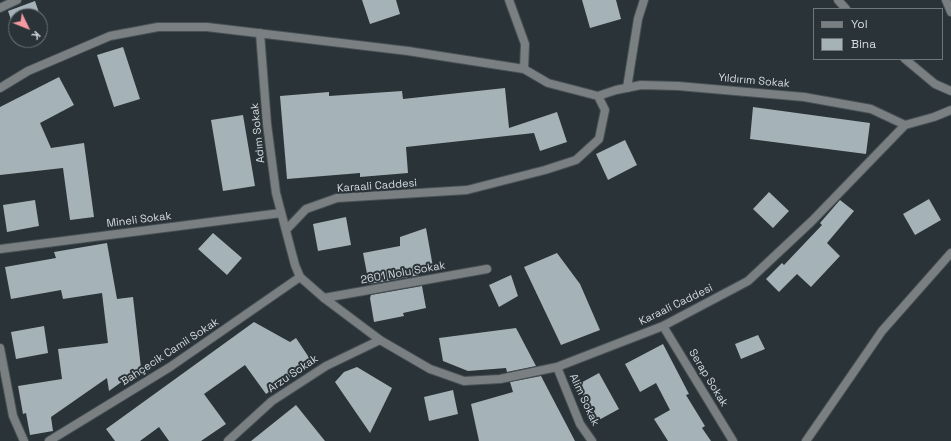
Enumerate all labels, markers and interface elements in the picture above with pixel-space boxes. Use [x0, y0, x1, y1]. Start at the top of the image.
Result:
north arrow [8, 8, 48, 48]
legend [813, 8, 943, 60]
text: Yol [851, 16, 868, 32]
text: K [29, 28, 44, 43]
text: Bina [851, 36, 876, 52]
street label: Yıldırım Sokak [718, 71, 790, 91]
street label: Adım Sokak [248, 102, 268, 164]
street label: Karaali Caddesi [337, 177, 417, 195]
street label: Mineli Sokak [106, 209, 172, 231]
street label: 2601 Nolu Sokak [360, 259, 446, 287]
street label: Karaali Caddesi [637, 281, 715, 329]
street label: Bahçecik Camii Sokak [119, 315, 221, 389]
street label: Serap Sokak [686, 347, 730, 409]
street label: Arzu Sokak [265, 352, 321, 396]
street label: Alim Sokak [566, 372, 602, 428]

